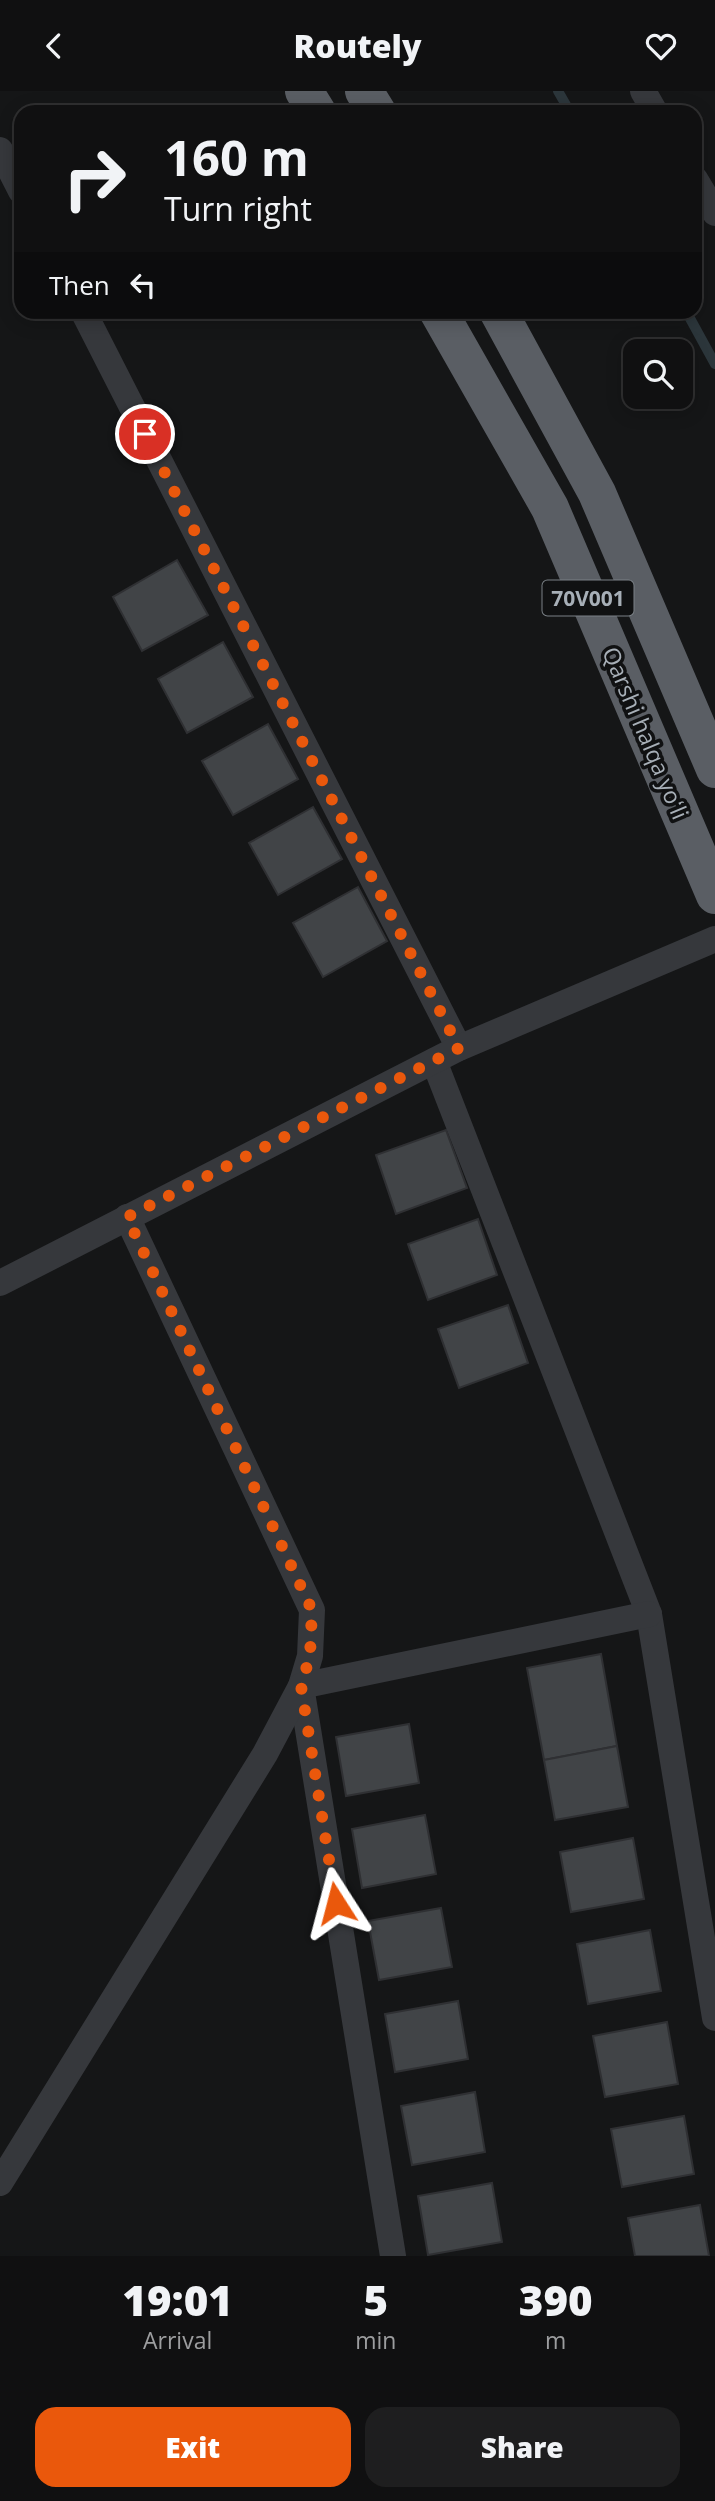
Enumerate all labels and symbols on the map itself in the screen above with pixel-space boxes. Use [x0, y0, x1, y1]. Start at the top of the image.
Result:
pin [115, 404, 175, 464]
road number: 70V001 [542, 581, 634, 615]
street label: Qarshi halqa yoʻli [595, 642, 697, 824]
position arrow [299, 1866, 373, 1940]

